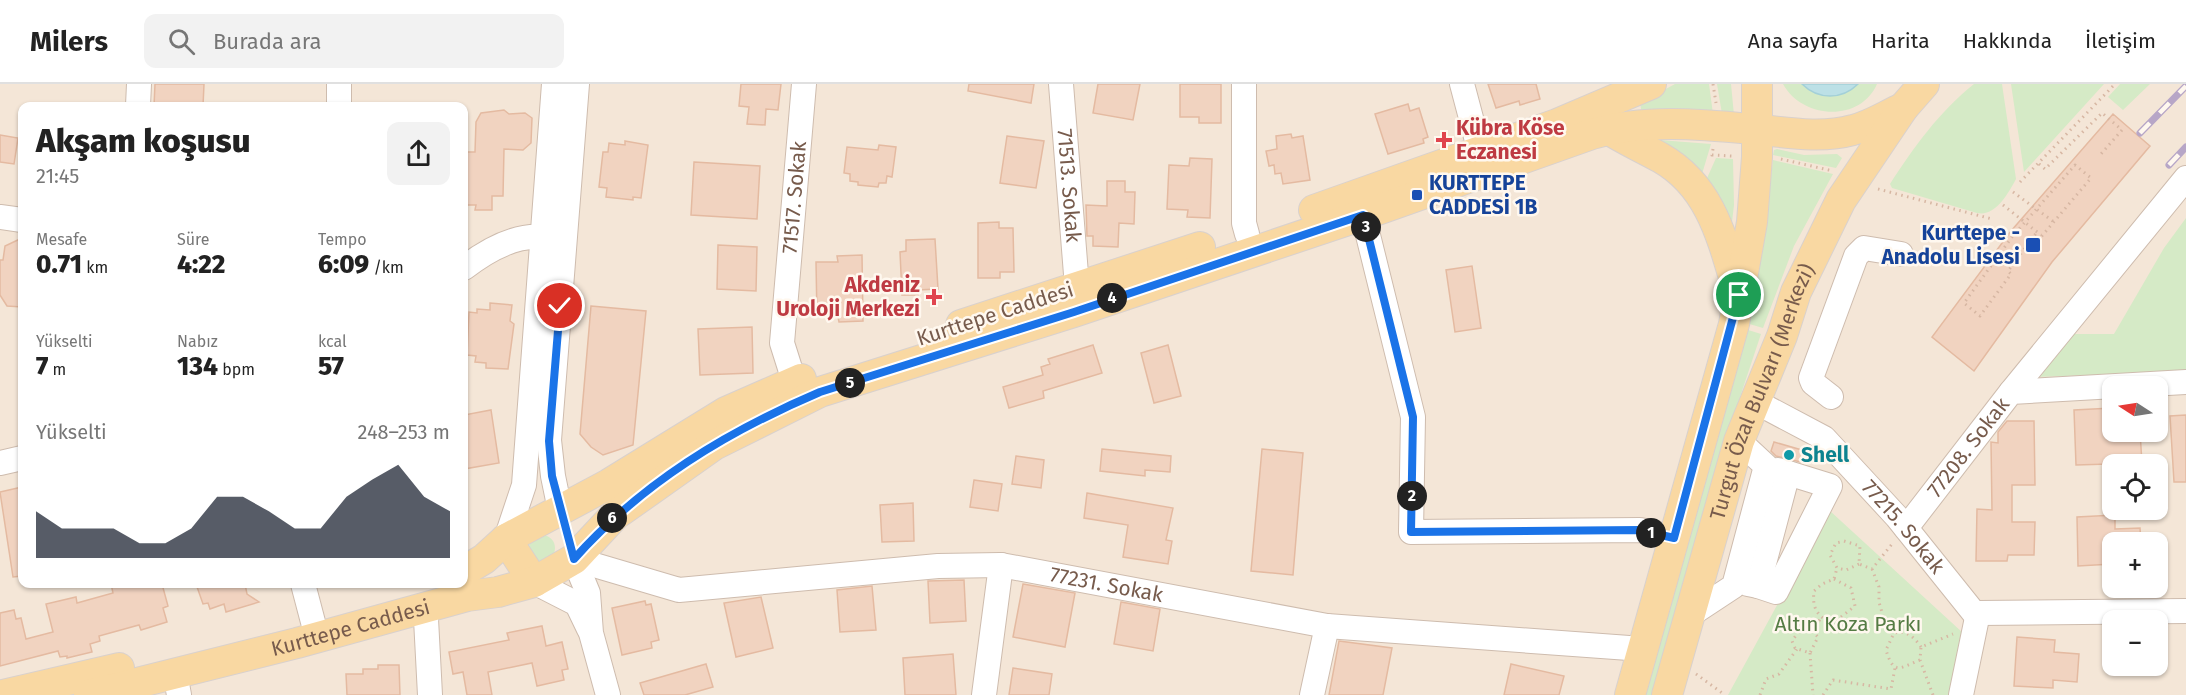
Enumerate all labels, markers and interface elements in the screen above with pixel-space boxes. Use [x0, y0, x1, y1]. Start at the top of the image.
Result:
search box [144, 14, 564, 68]
text: Milers [30, 25, 108, 58]
icon: search [165, 25, 198, 58]
text: Burada ara [213, 28, 321, 55]
text: Ana sayfa [1748, 28, 1838, 54]
text: Harita [1871, 28, 1930, 54]
text: Hakkında [1963, 28, 2052, 54]
text: İletişim [2085, 28, 2156, 54]
place label: Kübra Köse Eczanesi [1456, 115, 1565, 165]
text: Akşam koşusu [36, 121, 251, 161]
button: share [387, 122, 450, 185]
street label: 71513. Sokak [1052, 128, 1086, 244]
marker: Kübra Köse Eczanesi [1437, 133, 1451, 147]
street label: 71517. Sokak [777, 140, 812, 255]
text: 21:45 [36, 164, 79, 188]
place label: KURTTEPE CADDESİ 1B [1429, 170, 1538, 220]
marker: KURTTEPE CADDESİ 1B [1410, 188, 1424, 202]
pin: 3 [1351, 212, 1381, 242]
text: 3 [1362, 217, 1370, 236]
place label: Kurttepe - Anadolu Lisesi [1880, 220, 2020, 270]
text: Mesafe [36, 230, 87, 249]
text: Süre [177, 230, 209, 249]
text: Tempo [318, 230, 367, 249]
marker: Kurttepe - Anadolu Lisesi [2024, 236, 2042, 254]
text: 0.71 [36, 249, 82, 280]
text: 4:22 [177, 249, 225, 280]
text: 6:09 [318, 249, 369, 280]
text: km [82, 258, 108, 277]
text: /km [369, 258, 404, 277]
street label: Turgut Özal Bulvarı (Merkezi) [1704, 260, 1821, 523]
pin [1713, 269, 1764, 320]
place label: Akdeniz Uroloji Merkezi [776, 272, 920, 322]
street label: Kurttepe Caddesi [913, 276, 1077, 352]
icon: arrive [1722, 278, 1755, 311]
pin [534, 280, 585, 331]
pin: 4 [1097, 283, 1127, 313]
marker: Akdeniz Uroloji Merkezi [925, 288, 943, 306]
text: 4 [1107, 288, 1117, 307]
icon: check [543, 289, 576, 322]
text: Yükselti [36, 332, 93, 351]
text: Nabız [177, 332, 218, 351]
text: kcal [318, 332, 347, 351]
text: 7 [36, 351, 48, 382]
text: 134 [177, 351, 218, 382]
text: 57 [318, 351, 344, 382]
text: m [48, 360, 66, 379]
text: bpm [218, 360, 255, 379]
pin: 5 [835, 368, 865, 398]
text: 5 [846, 373, 854, 392]
north arrow [2102, 376, 2168, 442]
map controls [2102, 376, 2168, 676]
street label: 77208. Sokak [1922, 392, 2015, 502]
text: Yükselti [36, 420, 107, 444]
text: 248–253 m [358, 420, 450, 444]
place label: Shell [1801, 442, 1850, 468]
marker: Shell [1782, 448, 1796, 462]
button: locate [2102, 454, 2168, 520]
street label: 77215. Sokak [1856, 474, 1950, 579]
pin: 2 [1397, 481, 1427, 511]
text: 2 [1408, 486, 1416, 505]
pin: 6 [597, 503, 627, 533]
text: 6 [607, 508, 617, 527]
pin: 1 [1636, 518, 1666, 548]
text: 1 [1647, 523, 1655, 542]
button: + [2102, 532, 2168, 598]
street label: 77231. Sokak [1048, 561, 1166, 608]
street label: Kurttepe Caddesi [268, 594, 433, 662]
button: − [2102, 610, 2168, 676]
park label: Altın Koza Parkı [1775, 611, 1921, 637]

